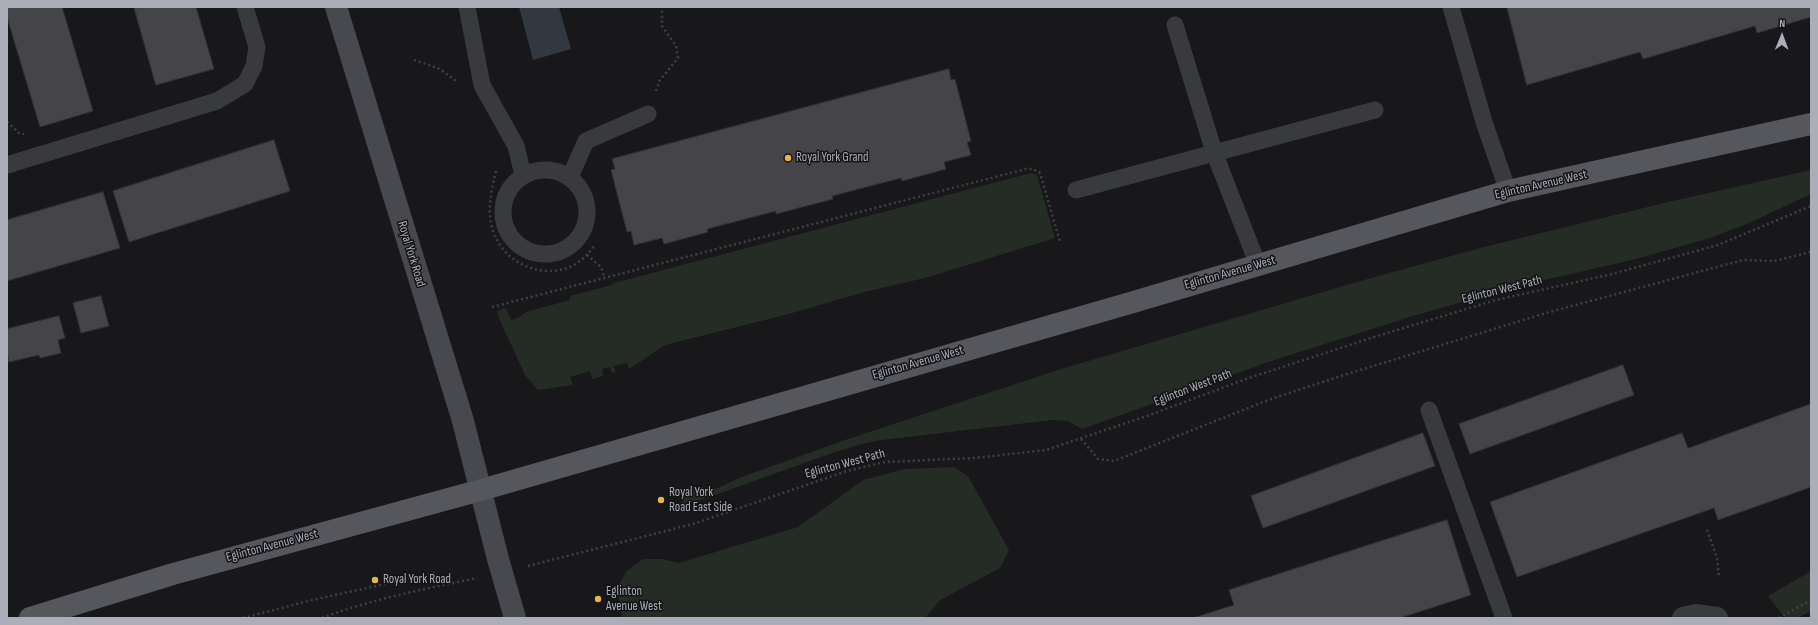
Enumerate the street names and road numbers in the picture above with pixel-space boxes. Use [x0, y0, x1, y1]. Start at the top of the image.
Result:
street label: Eglinton Avenue West [1493, 167, 1589, 203]
street label: Royal York Road [394, 219, 428, 289]
street label: Eglinton Avenue West [1183, 253, 1277, 293]
street label: Eglinton West Path [1460, 272, 1544, 308]
street label: Eglinton Avenue West [871, 343, 965, 383]
street label: Eglinton West Path [1152, 366, 1234, 410]
street label: Eglinton West Path [803, 446, 887, 482]
street label: Eglinton Avenue West [225, 526, 319, 566]

